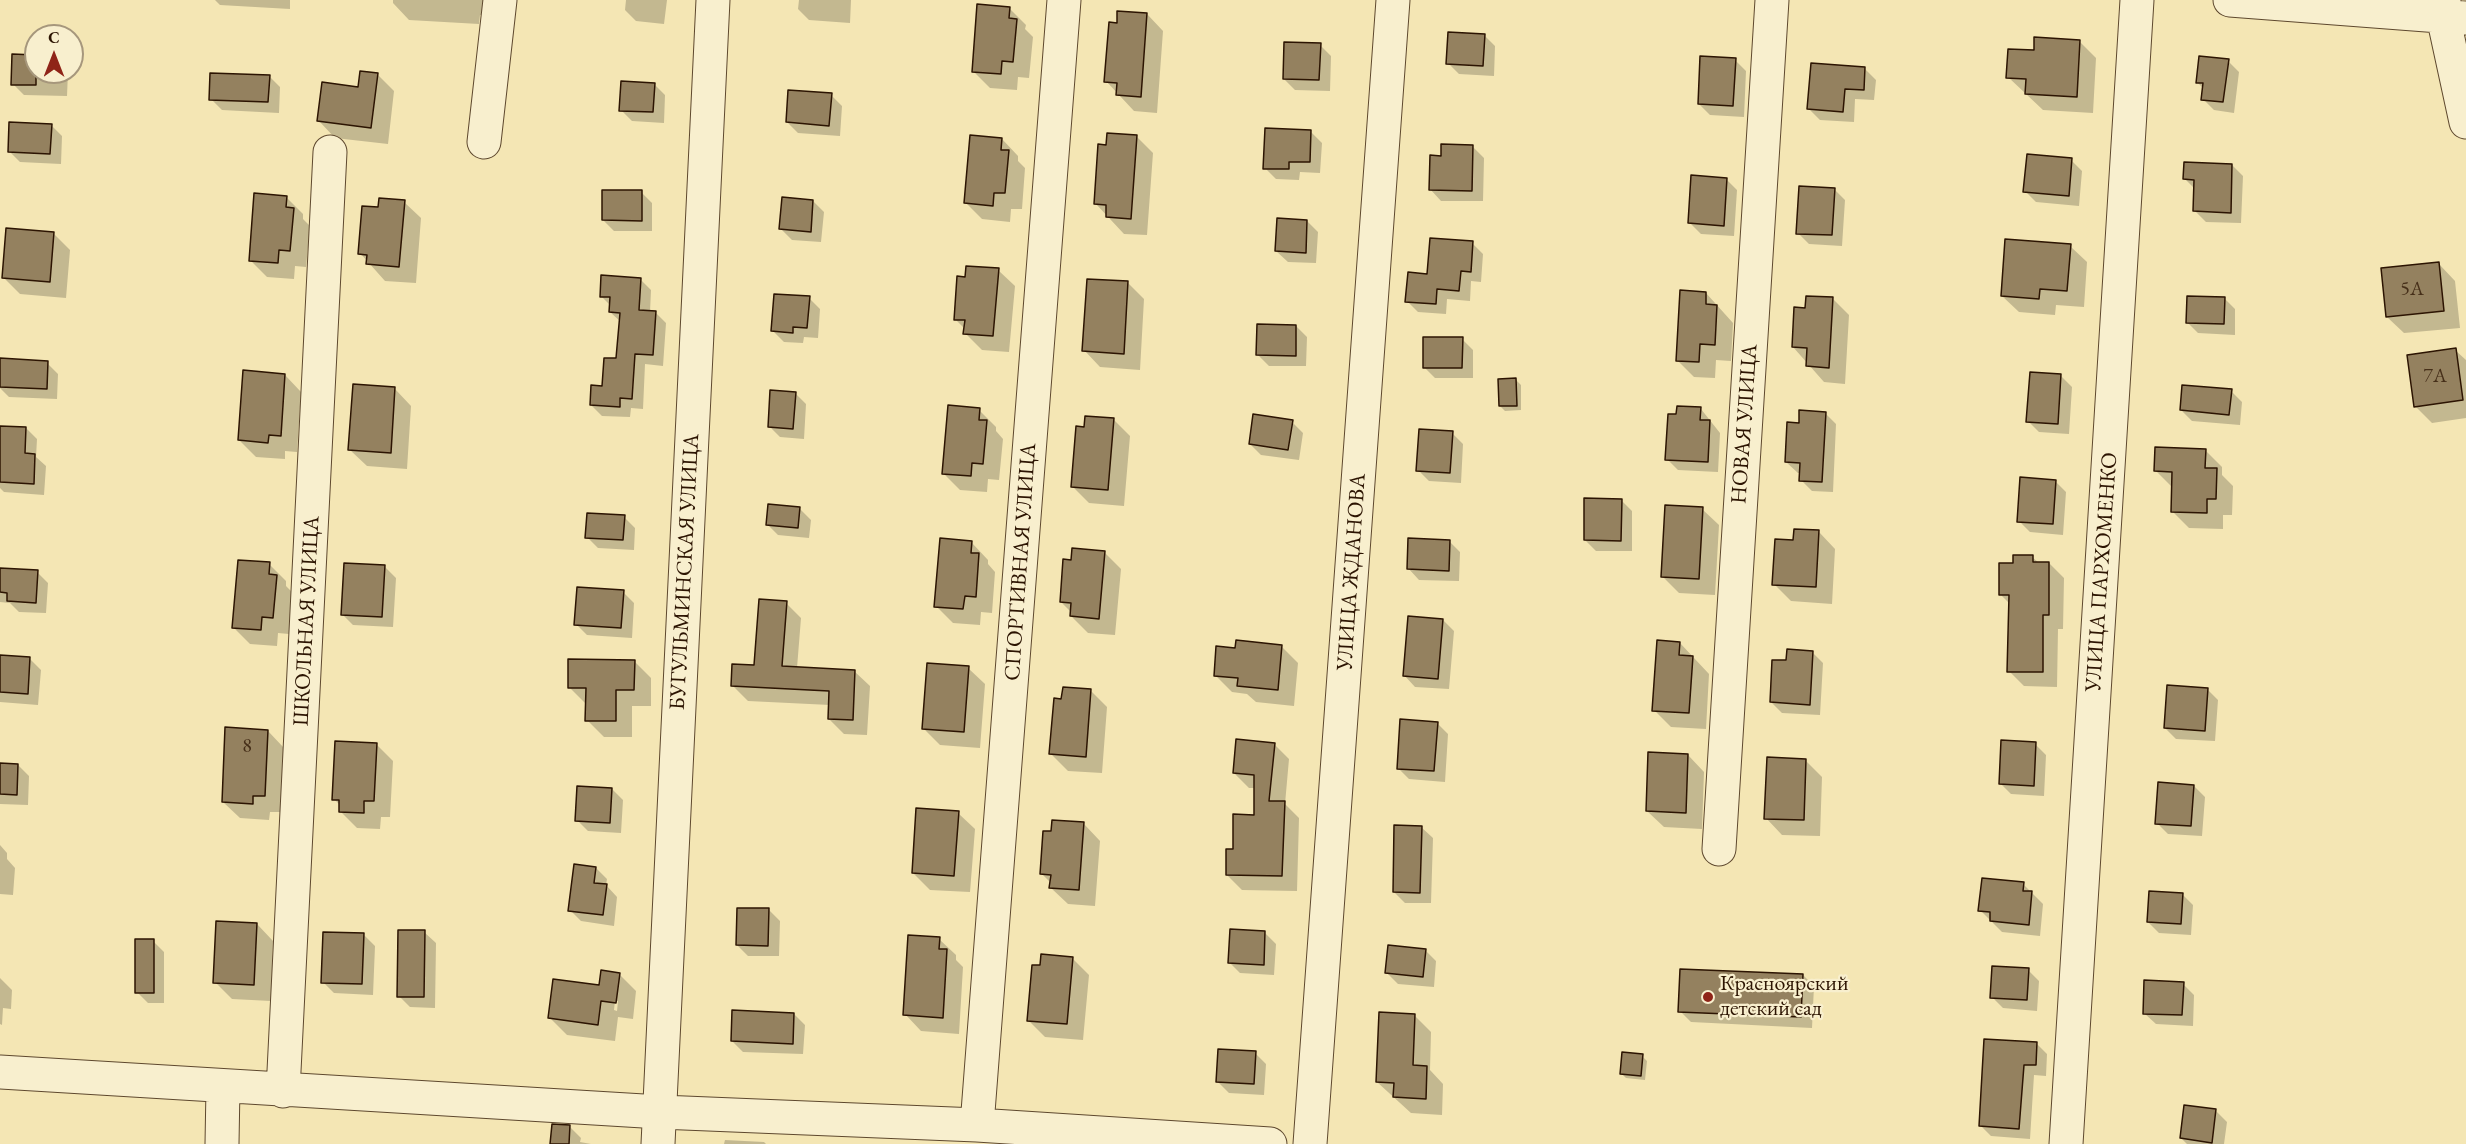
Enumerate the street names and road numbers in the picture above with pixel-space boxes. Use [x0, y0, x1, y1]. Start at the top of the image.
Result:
street label: НОВАЯ УЛИЦА [1726, 343, 1764, 505]
street label: БУГУЛЬМИНСКАЯ УЛИЦА [665, 433, 705, 711]
street label: СПОРТИВНАЯ УЛИЦА [1000, 442, 1042, 682]
street label: УЛИЦА ПАРХОМЕНКО [2080, 451, 2124, 693]
street label: УЛИЦА ЖДАНОВА [1332, 473, 1372, 671]
street label: ШКОЛЬНАЯ УЛИЦА [288, 515, 326, 727]

